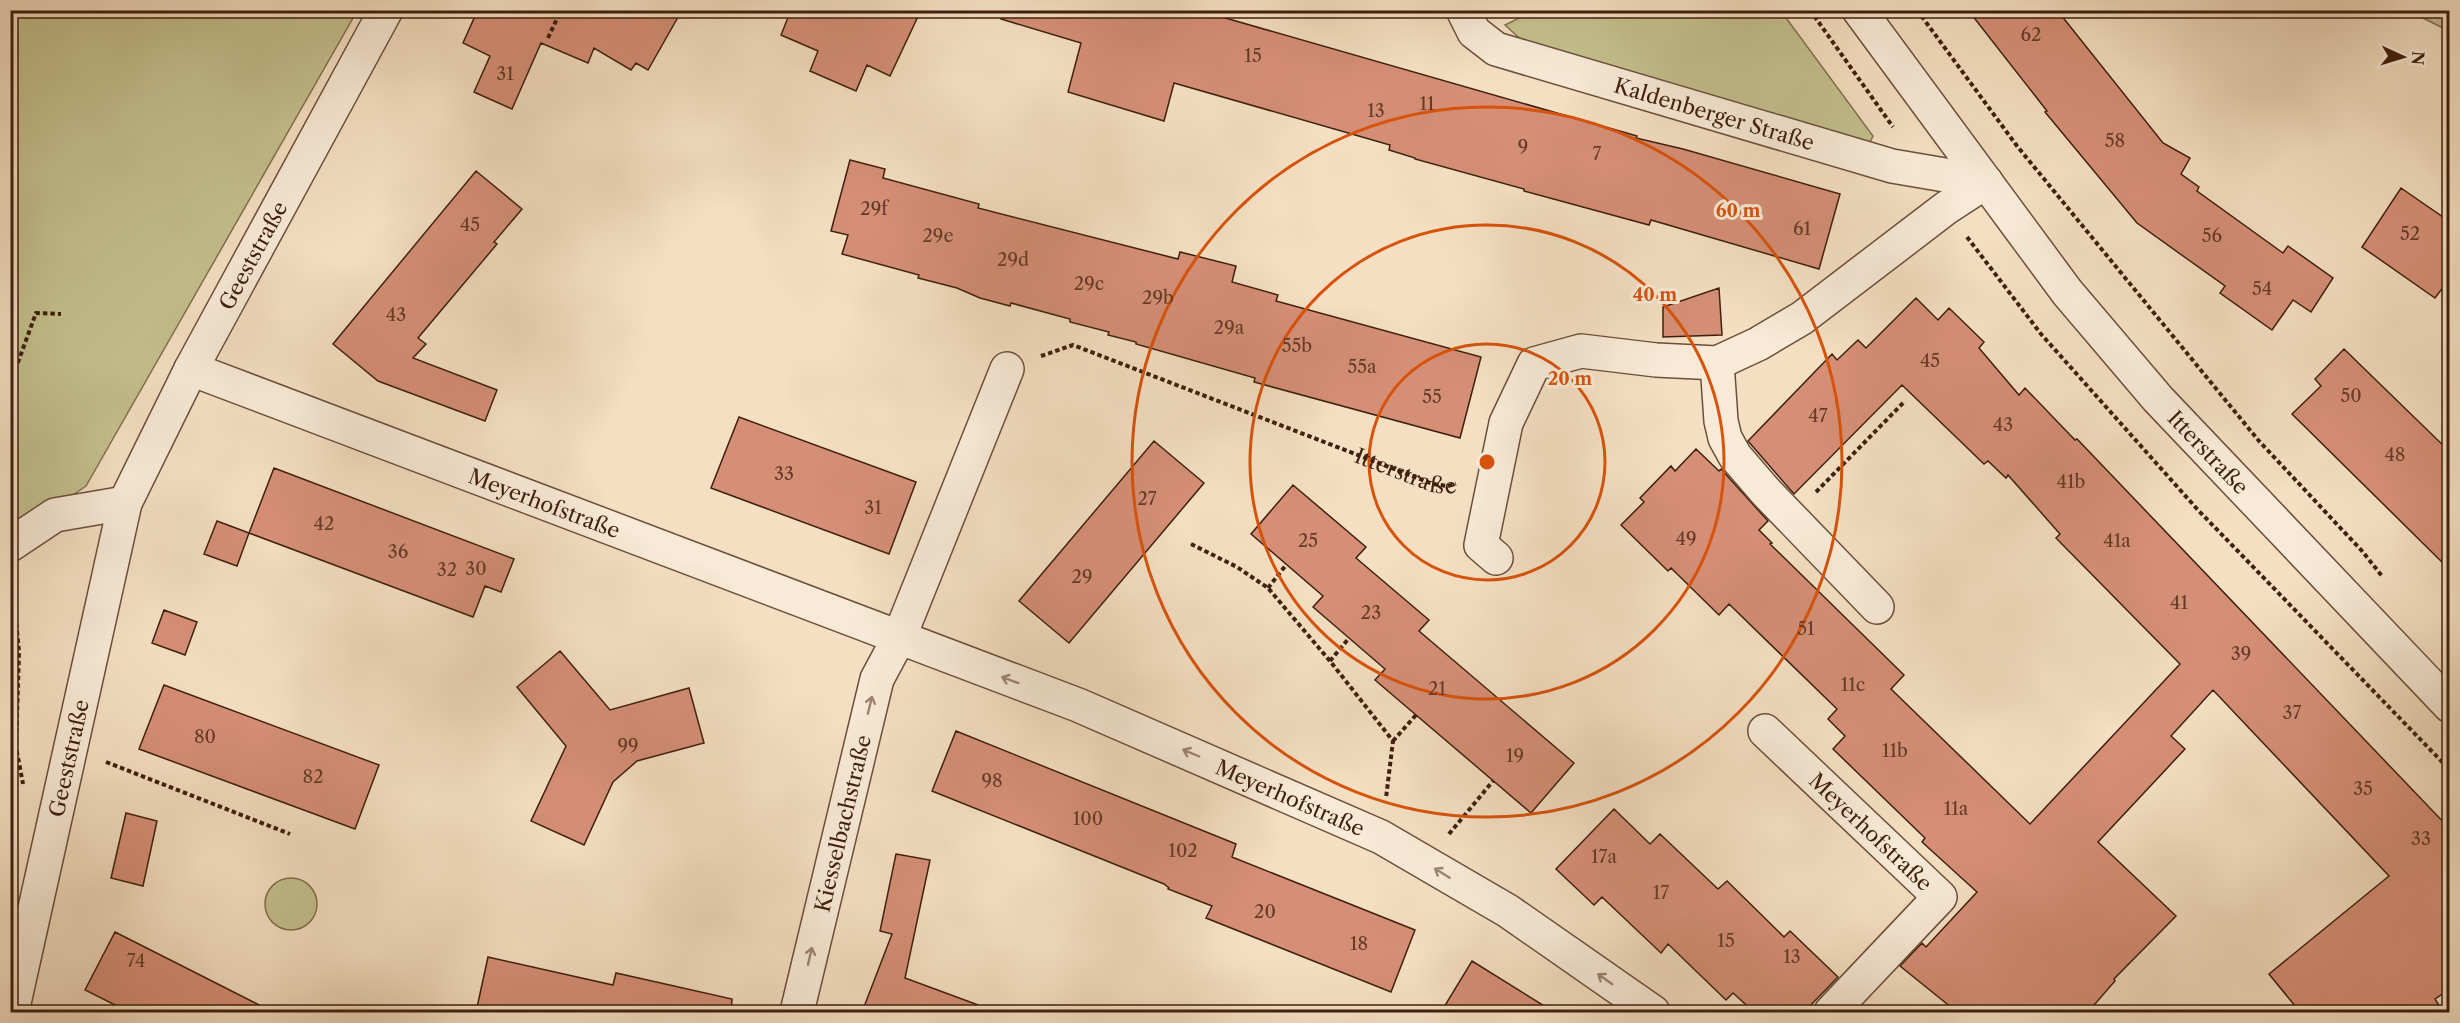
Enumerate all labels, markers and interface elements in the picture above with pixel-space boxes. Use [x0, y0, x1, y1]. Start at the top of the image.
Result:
house number: 62 [2021, 24, 2041, 46]
north arrow [2373, 27, 2433, 87]
house number: 15 [1244, 45, 1262, 67]
text: N [2407, 50, 2428, 66]
house number: 31 [496, 63, 514, 85]
street label: Kaldenberger Straße [1611, 72, 1817, 155]
house number: 11 [1419, 93, 1435, 115]
house number: 13 [1367, 100, 1385, 122]
house number: 58 [2105, 130, 2125, 152]
house number: 9 [1518, 136, 1528, 158]
house number: 7 [1593, 143, 1602, 165]
street label: Geeststraße [213, 197, 292, 314]
house number: 29f [860, 198, 890, 220]
text: 60 m [1716, 200, 1760, 222]
house number: 45 [460, 214, 480, 236]
house number: 61 [1793, 218, 1811, 240]
house number: 52 [2400, 223, 2420, 245]
house number: 29e [923, 225, 953, 247]
house number: 56 [2202, 225, 2222, 247]
house number: 29d [997, 249, 1029, 271]
house number: 29c [1074, 273, 1104, 295]
house number: 54 [2252, 278, 2272, 300]
text: 40 m [1633, 284, 1677, 306]
house number: 29b [1142, 287, 1174, 309]
house number: 43 [386, 304, 406, 326]
house number: 29a [1214, 317, 1245, 339]
house number: 55b [1282, 335, 1312, 357]
house number: 45 [1920, 350, 1940, 372]
house number: 55a [1347, 356, 1377, 378]
text: 20 m [1548, 368, 1592, 390]
house number: 50 [2340, 385, 2362, 407]
house number: 55 [1422, 386, 1442, 408]
house number: 47 [1808, 405, 1828, 427]
street label: Itterstraße [2163, 405, 2254, 499]
house number: 43 [1993, 414, 2013, 436]
street label: Itterstraße [1351, 443, 1458, 499]
house number: 48 [2384, 444, 2406, 466]
centre of rings [1477, 452, 1497, 472]
street label: Meyerhofstraße [465, 463, 624, 543]
house number: 33 [774, 463, 794, 485]
house number: 41b [2057, 471, 2086, 493]
house number: 27 [1137, 488, 1157, 510]
house number: 31 [864, 497, 882, 519]
house number: 42 [314, 513, 334, 535]
house number: 49 [1676, 528, 1696, 550]
house number: 25 [1298, 530, 1318, 552]
house number: 41a [2103, 530, 2131, 552]
house number: 36 [388, 541, 408, 563]
house number: 30 [465, 558, 487, 580]
house number: 32 [437, 559, 457, 581]
house number: 29 [1072, 566, 1092, 588]
house number: 41 [2170, 592, 2188, 614]
house number: 23 [1361, 602, 1381, 624]
house number: 51 [1797, 618, 1815, 640]
house number: 39 [2231, 643, 2251, 665]
one-way arrow [1001, 673, 1020, 684]
house number: 11c [1841, 674, 1865, 696]
house number: 21 [1428, 678, 1446, 700]
one-way arrow [865, 695, 877, 714]
street label: Geeststraße [43, 697, 94, 819]
house number: 37 [2283, 702, 2302, 724]
house number: 80 [194, 726, 216, 748]
street label: Kiesselbachstraße [809, 732, 876, 915]
house number: 99 [617, 735, 639, 757]
house number: 11b [1882, 740, 1908, 762]
house number: 19 [1506, 745, 1524, 767]
one-way arrow [1182, 747, 1200, 758]
street label: Meyerhofstraße [1212, 754, 1369, 841]
house number: 82 [302, 766, 324, 788]
street label: Meyerhofstraße [1804, 767, 1938, 896]
house number: 98 [981, 770, 1003, 792]
house number: 35 [2353, 778, 2373, 800]
house number: 11a [1944, 798, 1969, 820]
house number: 100 [1073, 808, 1103, 830]
house number: 33 [2411, 828, 2431, 850]
house number: 102 [1168, 840, 1198, 862]
house number: 17a [1591, 846, 1617, 868]
one-way arrow [1434, 866, 1451, 878]
house number: 17 [1653, 882, 1669, 904]
house number: 20 [1254, 901, 1276, 923]
house number: 15 [1717, 930, 1735, 952]
house number: 18 [1350, 933, 1368, 955]
one-way arrow [805, 946, 817, 965]
house number: 13 [1783, 946, 1801, 968]
house number: 74 [127, 950, 145, 972]
one-way arrow [1598, 973, 1614, 985]

